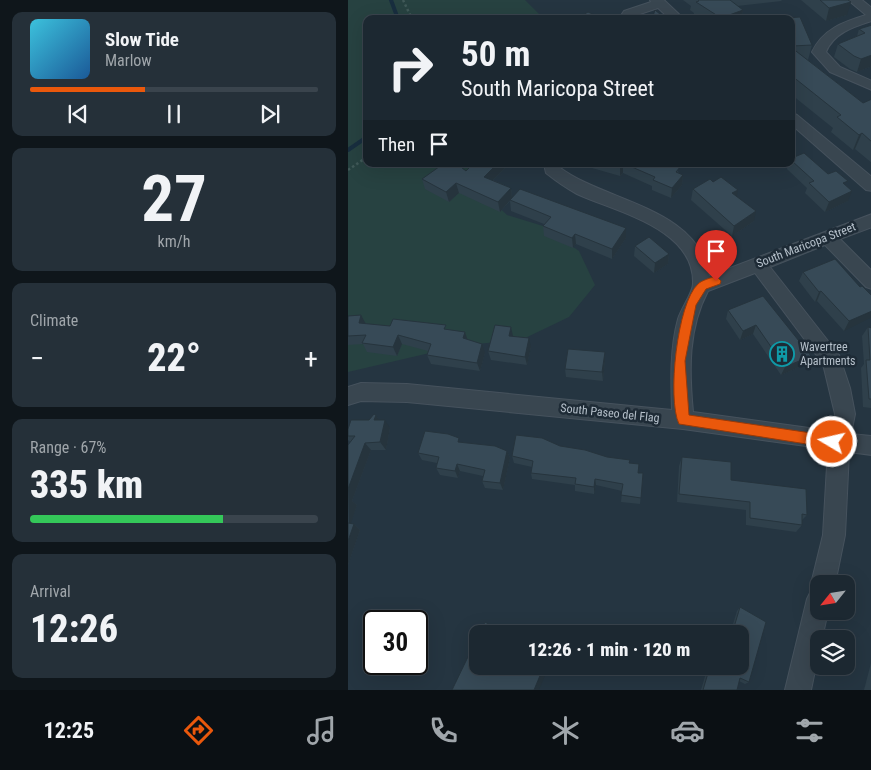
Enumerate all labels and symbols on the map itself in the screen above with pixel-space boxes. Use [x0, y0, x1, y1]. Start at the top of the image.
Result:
street label: South Maricopa Street [754, 219, 858, 270]
pin [695, 230, 737, 281]
place label: Wavertree Apartments [800, 340, 856, 368]
building icon: Wavertree Apartments [769, 341, 795, 367]
street label: South Paseo del Flag [560, 401, 660, 425]
position arrow [805, 415, 857, 467]
north arrow [810, 575, 856, 620]
speed limit sign: 30 [363, 610, 428, 675]

